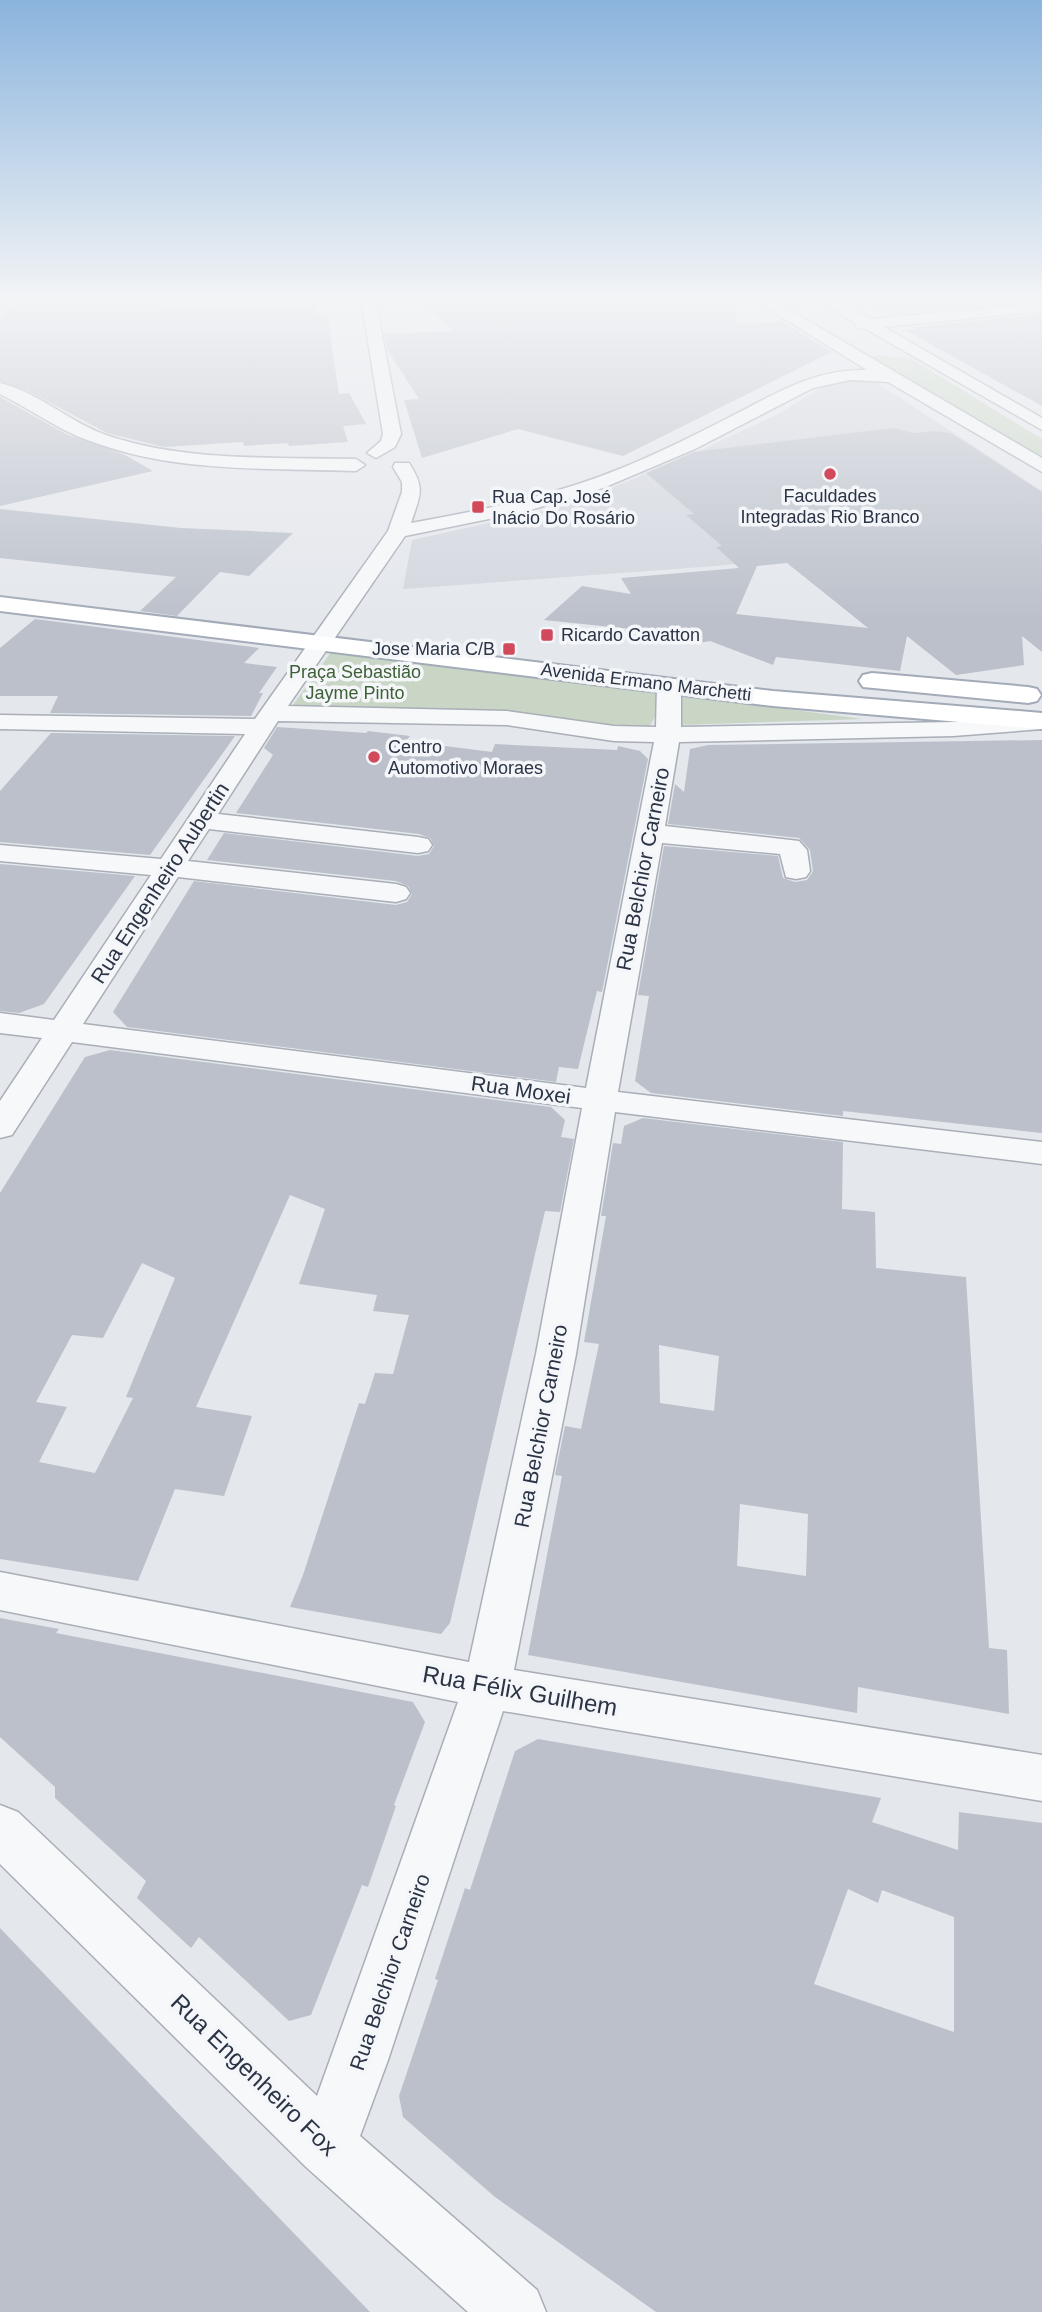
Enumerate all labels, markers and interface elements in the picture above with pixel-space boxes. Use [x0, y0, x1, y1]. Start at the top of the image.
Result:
marker: Faculdades Integradas Rio Branco [822, 466, 838, 482]
place label: Faculdades Integradas Rio Branco [740, 486, 920, 527]
place label: Rua Cap. José Inácio Do Rosário [492, 487, 635, 528]
marker: Rua Cap. José Inácio Do Rosário [470, 499, 486, 515]
place label: Ricardo Cavatton [561, 625, 700, 645]
marker: Ricardo Cavatton [539, 627, 555, 643]
place label: Jose Maria C/B [372, 639, 495, 659]
marker: Jose Maria C/B [501, 641, 517, 657]
street label: Avenida Ermano Marchetti [540, 659, 752, 705]
park label: Praça Sebastião Jayme Pinto [289, 662, 421, 703]
place label: Centro Automotivo Moraes [388, 737, 543, 778]
marker: Centro Automotivo Moraes [366, 749, 382, 765]
street label: Rua Belchior Carneiro [612, 765, 674, 973]
street label: Rua Engenheiro Aubertin [86, 778, 233, 987]
street label: Rua Moxei [470, 1071, 572, 1108]
street label: Rua Belchior Carneiro [510, 1322, 572, 1530]
street label: Rua Félix Guilhem [421, 1660, 620, 1721]
street label: Rua Belchior Carneiro [345, 1870, 434, 2073]
street label: Rua Engenheiro Fox [166, 1988, 343, 2161]

